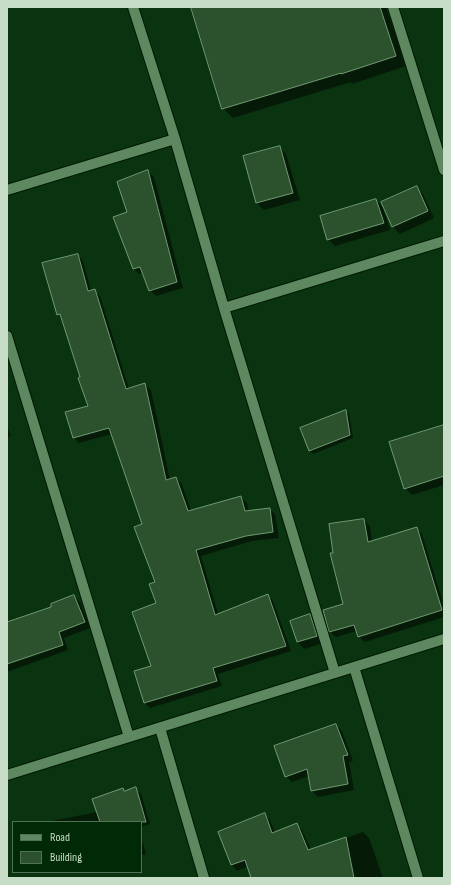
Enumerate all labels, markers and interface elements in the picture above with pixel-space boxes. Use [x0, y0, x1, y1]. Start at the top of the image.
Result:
legend [12, 821, 142, 873]
text: Road [50, 830, 70, 845]
text: Building [50, 850, 82, 865]

